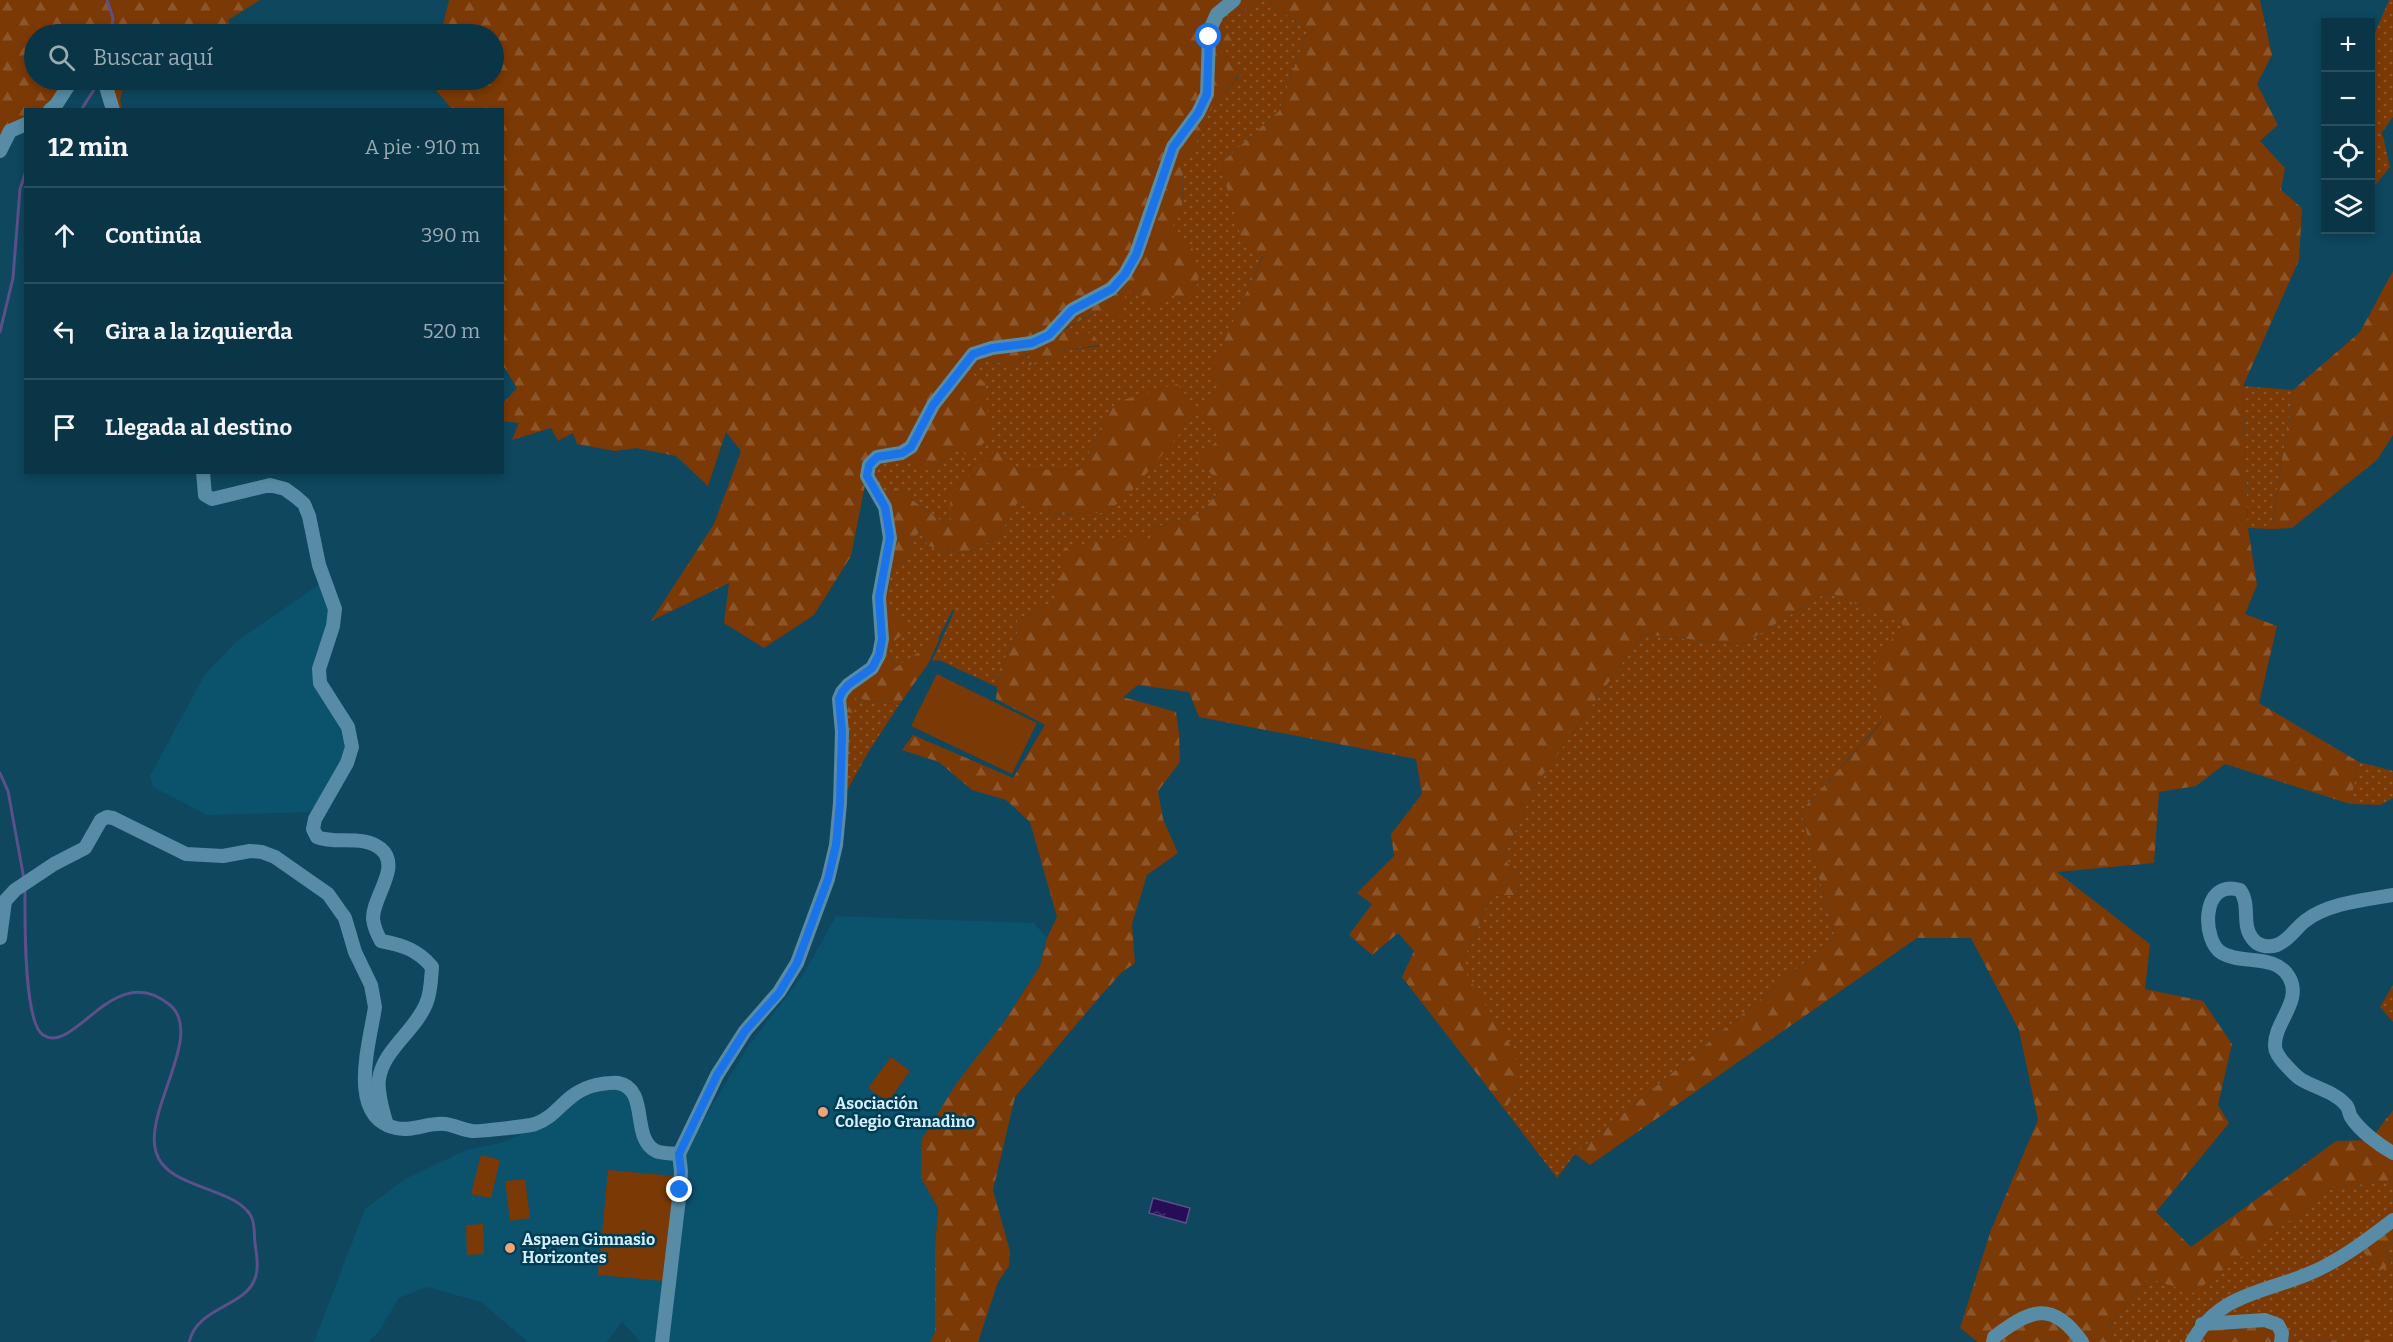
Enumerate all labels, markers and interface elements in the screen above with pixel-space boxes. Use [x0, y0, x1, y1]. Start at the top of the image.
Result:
map controls [2321, 18, 2375, 234]
button: + [2321, 18, 2375, 72]
route start [1195, 23, 1221, 49]
search box [24, 24, 504, 90]
icon: search [45, 41, 78, 74]
text: Buscar aquí [93, 44, 213, 71]
button: − [2321, 72, 2375, 126]
button: locate [2321, 126, 2375, 180]
text: 12 min [48, 132, 128, 163]
text: A pie · 910 m [365, 135, 480, 159]
button: layers [2321, 180, 2375, 234]
icon: ahead [48, 219, 81, 252]
text: Continúa [105, 222, 201, 249]
text: 390 m [421, 223, 480, 247]
icon: left [48, 315, 81, 348]
text: Gira a la izquierda [105, 318, 293, 345]
text: 520 m [423, 319, 480, 343]
icon: arrive [48, 411, 81, 444]
text: Llegada al destino [105, 414, 292, 441]
place label: Asociación Colegio Granadino [835, 1094, 975, 1131]
marker: Asociación Colegio Granadino [816, 1105, 830, 1119]
route end [666, 1176, 692, 1202]
place label: Aspaen Gimnasio Horizontes [522, 1230, 655, 1267]
marker: Aspaen Gimnasio Horizontes [503, 1241, 517, 1255]

